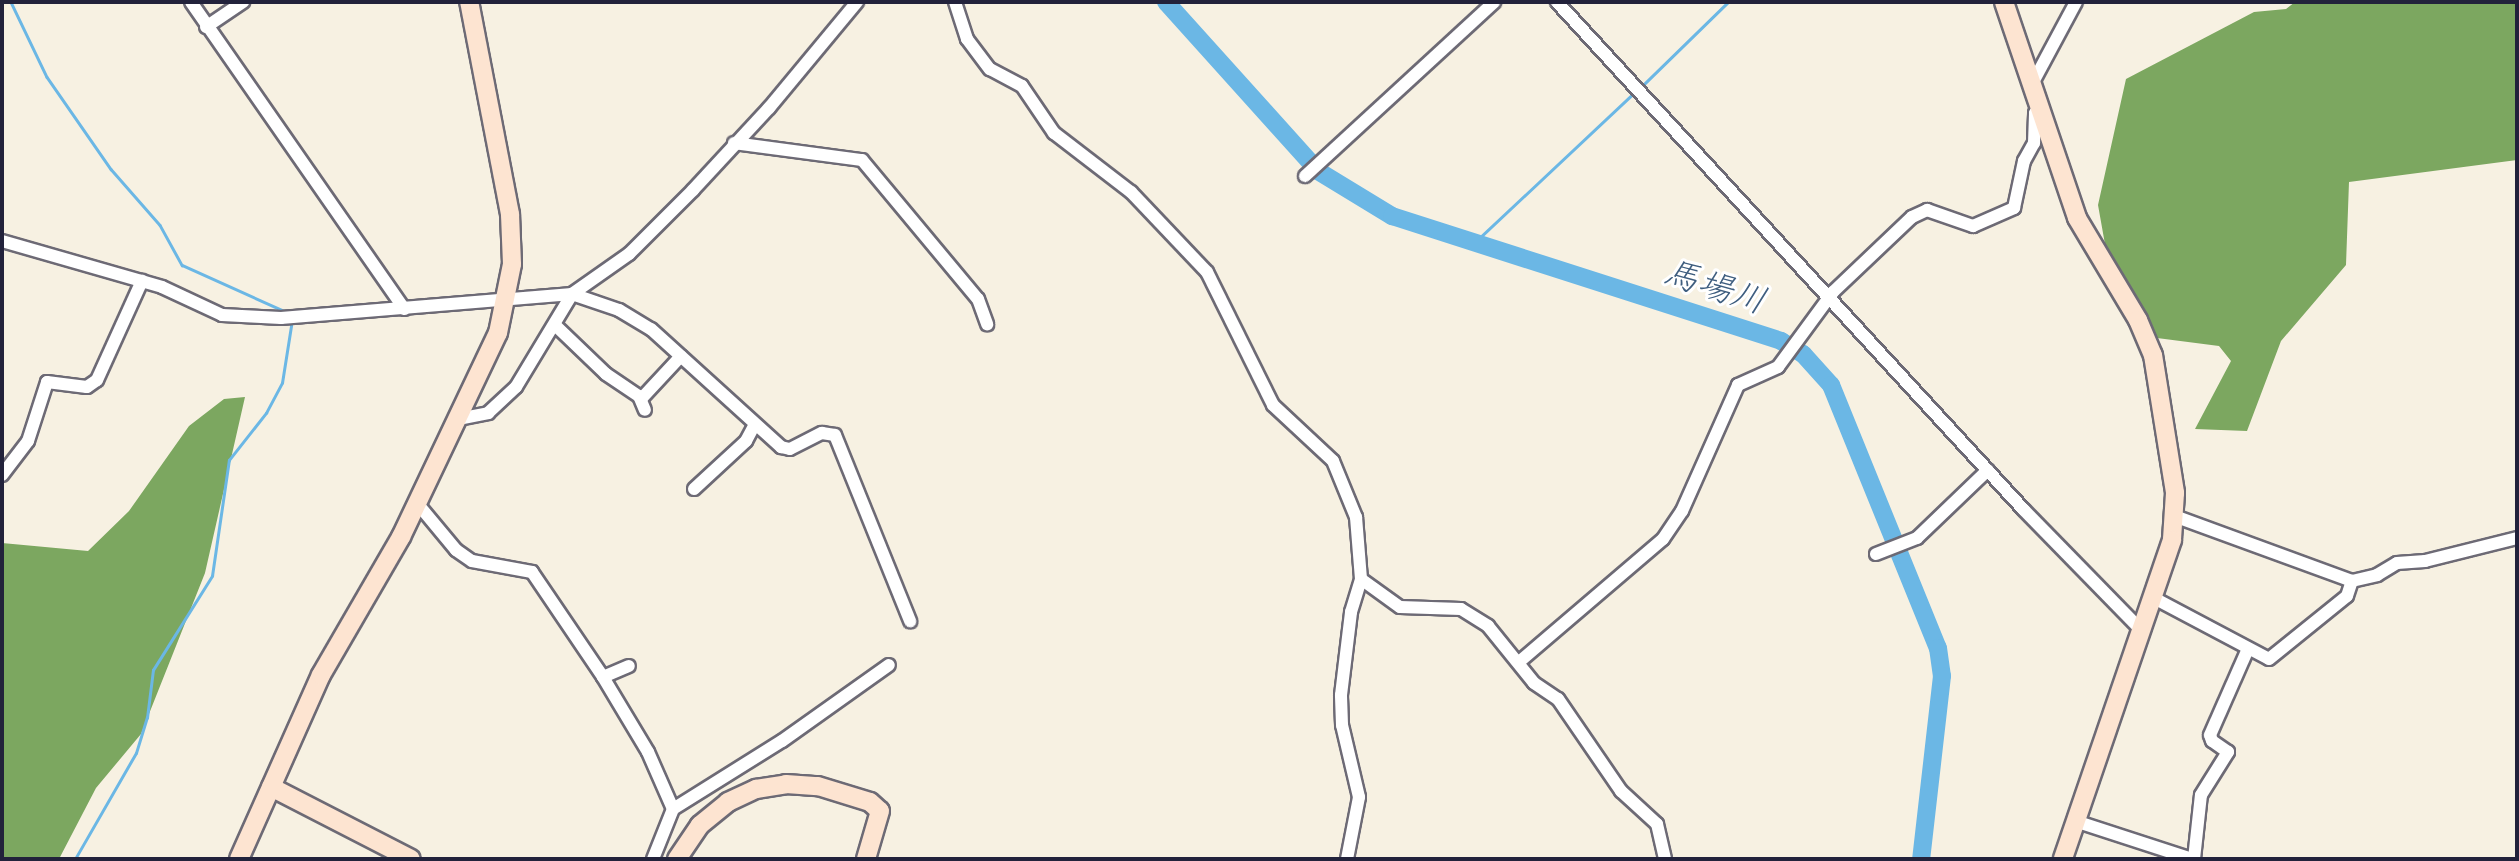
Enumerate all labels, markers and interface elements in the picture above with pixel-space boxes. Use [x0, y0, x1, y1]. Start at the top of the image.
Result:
water label: 馬場川 [1659, 251, 1771, 323]

